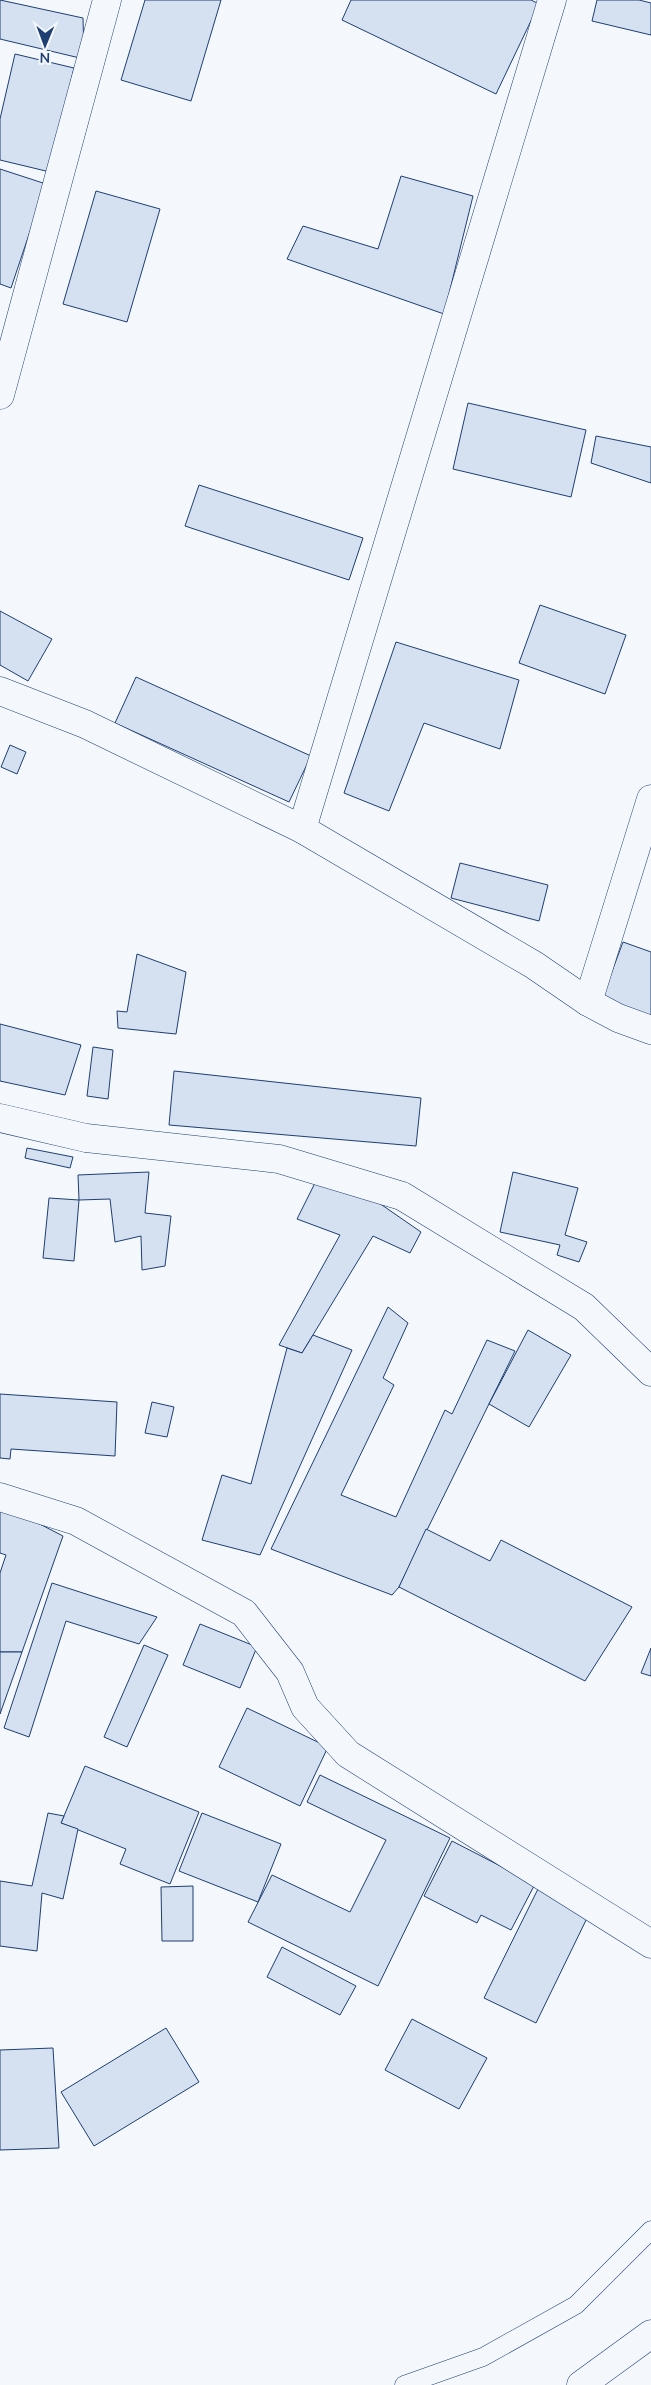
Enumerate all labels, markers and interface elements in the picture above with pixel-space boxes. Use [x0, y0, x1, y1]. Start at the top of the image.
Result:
north arrow [20, 20, 70, 70]
text: N [39, 49, 50, 67]

